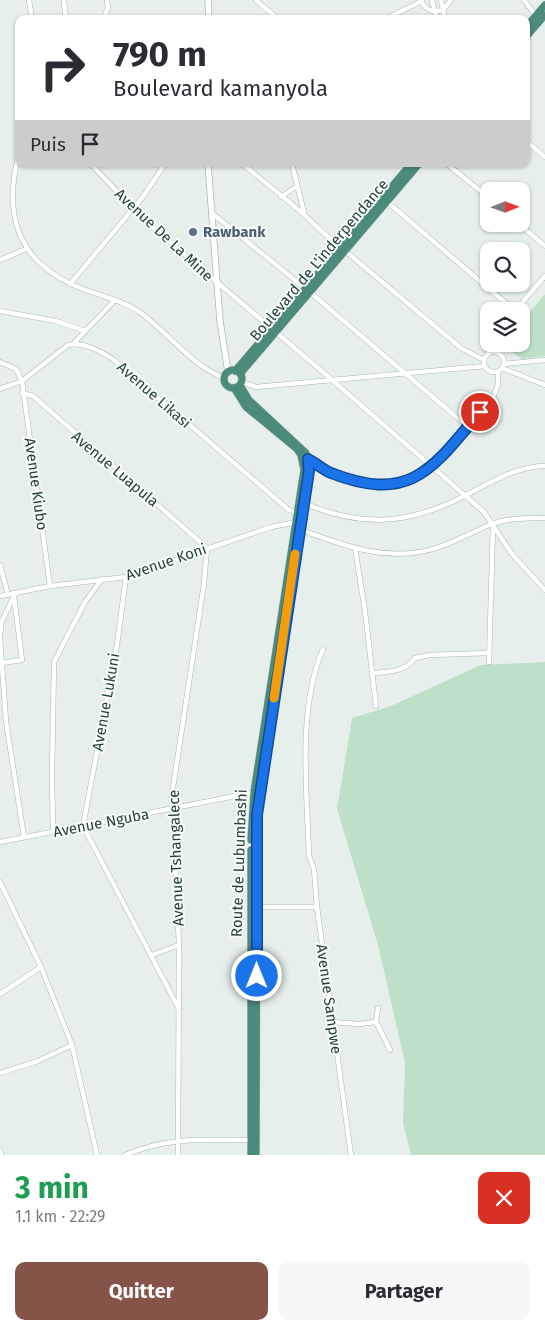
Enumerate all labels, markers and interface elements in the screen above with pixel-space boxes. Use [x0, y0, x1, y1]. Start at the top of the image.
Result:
text: 790 m [113, 33, 207, 75]
icon: right [30, 35, 95, 100]
text: Boulevard kamanyola [113, 75, 328, 102]
icon: arrive [76, 130, 104, 158]
text: Puis [30, 133, 66, 156]
street label: Boulevard de L'inderpendance [246, 175, 392, 345]
north arrow [480, 182, 530, 232]
map controls [480, 182, 530, 352]
street label: Avenue De La Mine [111, 185, 217, 285]
place label: Rawbank [203, 223, 266, 241]
marker: Rawbank [187, 226, 199, 238]
button: search [480, 242, 530, 292]
button: layers [480, 302, 530, 352]
street label: Avenue Likasi [113, 358, 195, 432]
pin [459, 391, 501, 433]
icon: arrive [466, 398, 494, 426]
street label: Avenue Luapula [68, 427, 162, 511]
street label: Avenue Kiubo [21, 437, 51, 531]
street label: Avenue Koni [123, 540, 209, 584]
street label: Avenue Lukuni [89, 652, 123, 752]
street label: Avenue Tshangalece [165, 789, 187, 927]
street label: Route de Lubumbashi [227, 789, 251, 937]
street label: Avenue Nguba [52, 805, 150, 841]
street label: Avenue Sampwe [312, 943, 346, 1055]
position arrow [230, 949, 282, 1001]
text: 3 min [15, 1170, 89, 1206]
button: close [478, 1172, 530, 1224]
text: 1.1 km · 22:29 [15, 1207, 105, 1226]
button: Quitter [15, 1262, 268, 1320]
button: Partager [278, 1262, 530, 1320]

